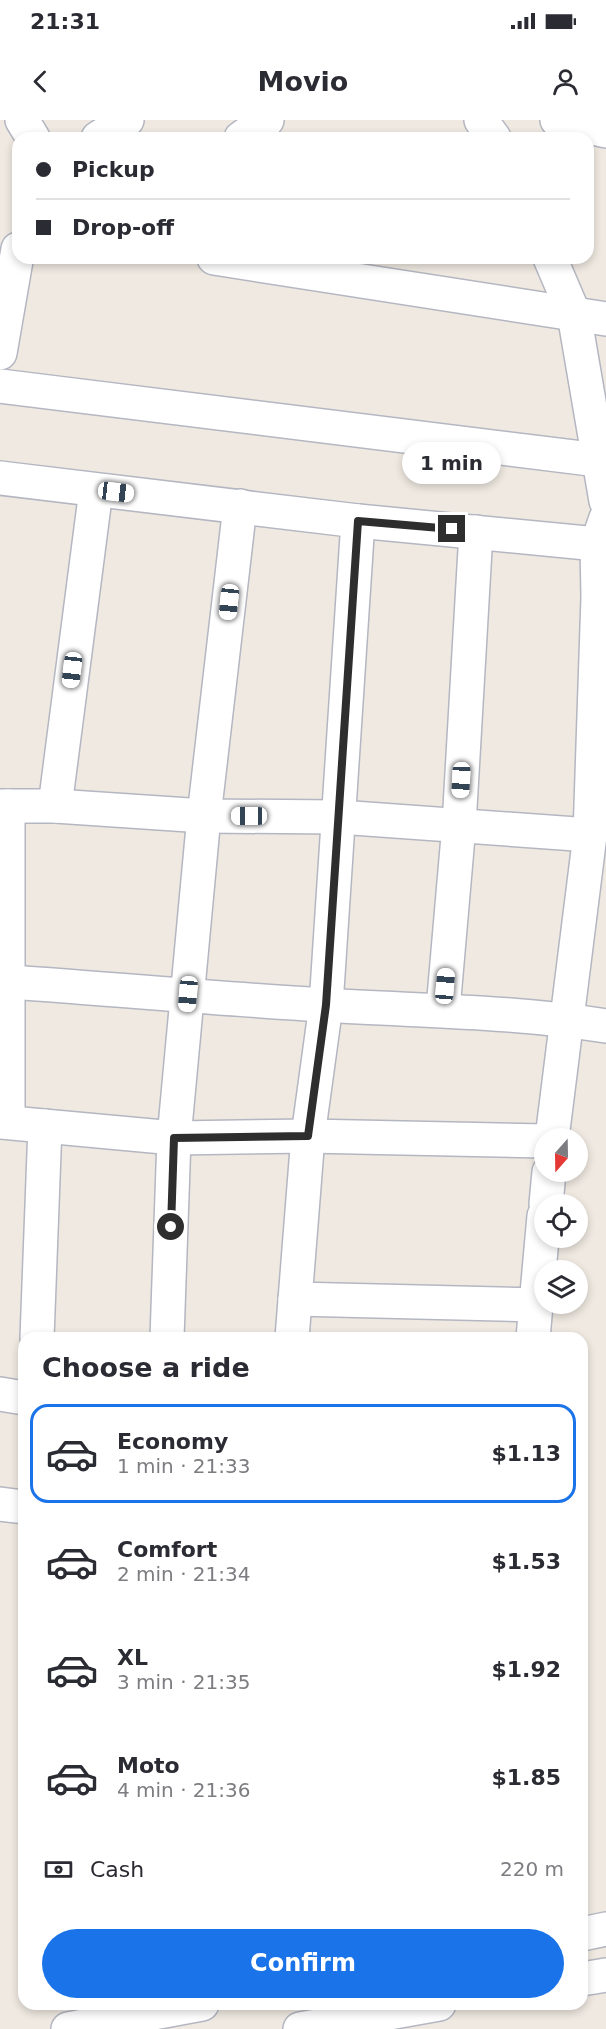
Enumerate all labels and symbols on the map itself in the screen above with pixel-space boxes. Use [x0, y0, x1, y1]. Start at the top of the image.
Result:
callout: 1 min [402, 442, 502, 484]
car [97, 481, 135, 503]
route end [438, 515, 465, 542]
car [218, 583, 240, 621]
car [61, 651, 83, 689]
car [451, 762, 471, 798]
car [231, 807, 267, 825]
car [434, 967, 456, 1005]
car [177, 975, 199, 1013]
north arrow [534, 1128, 588, 1182]
route start [157, 1213, 184, 1240]

